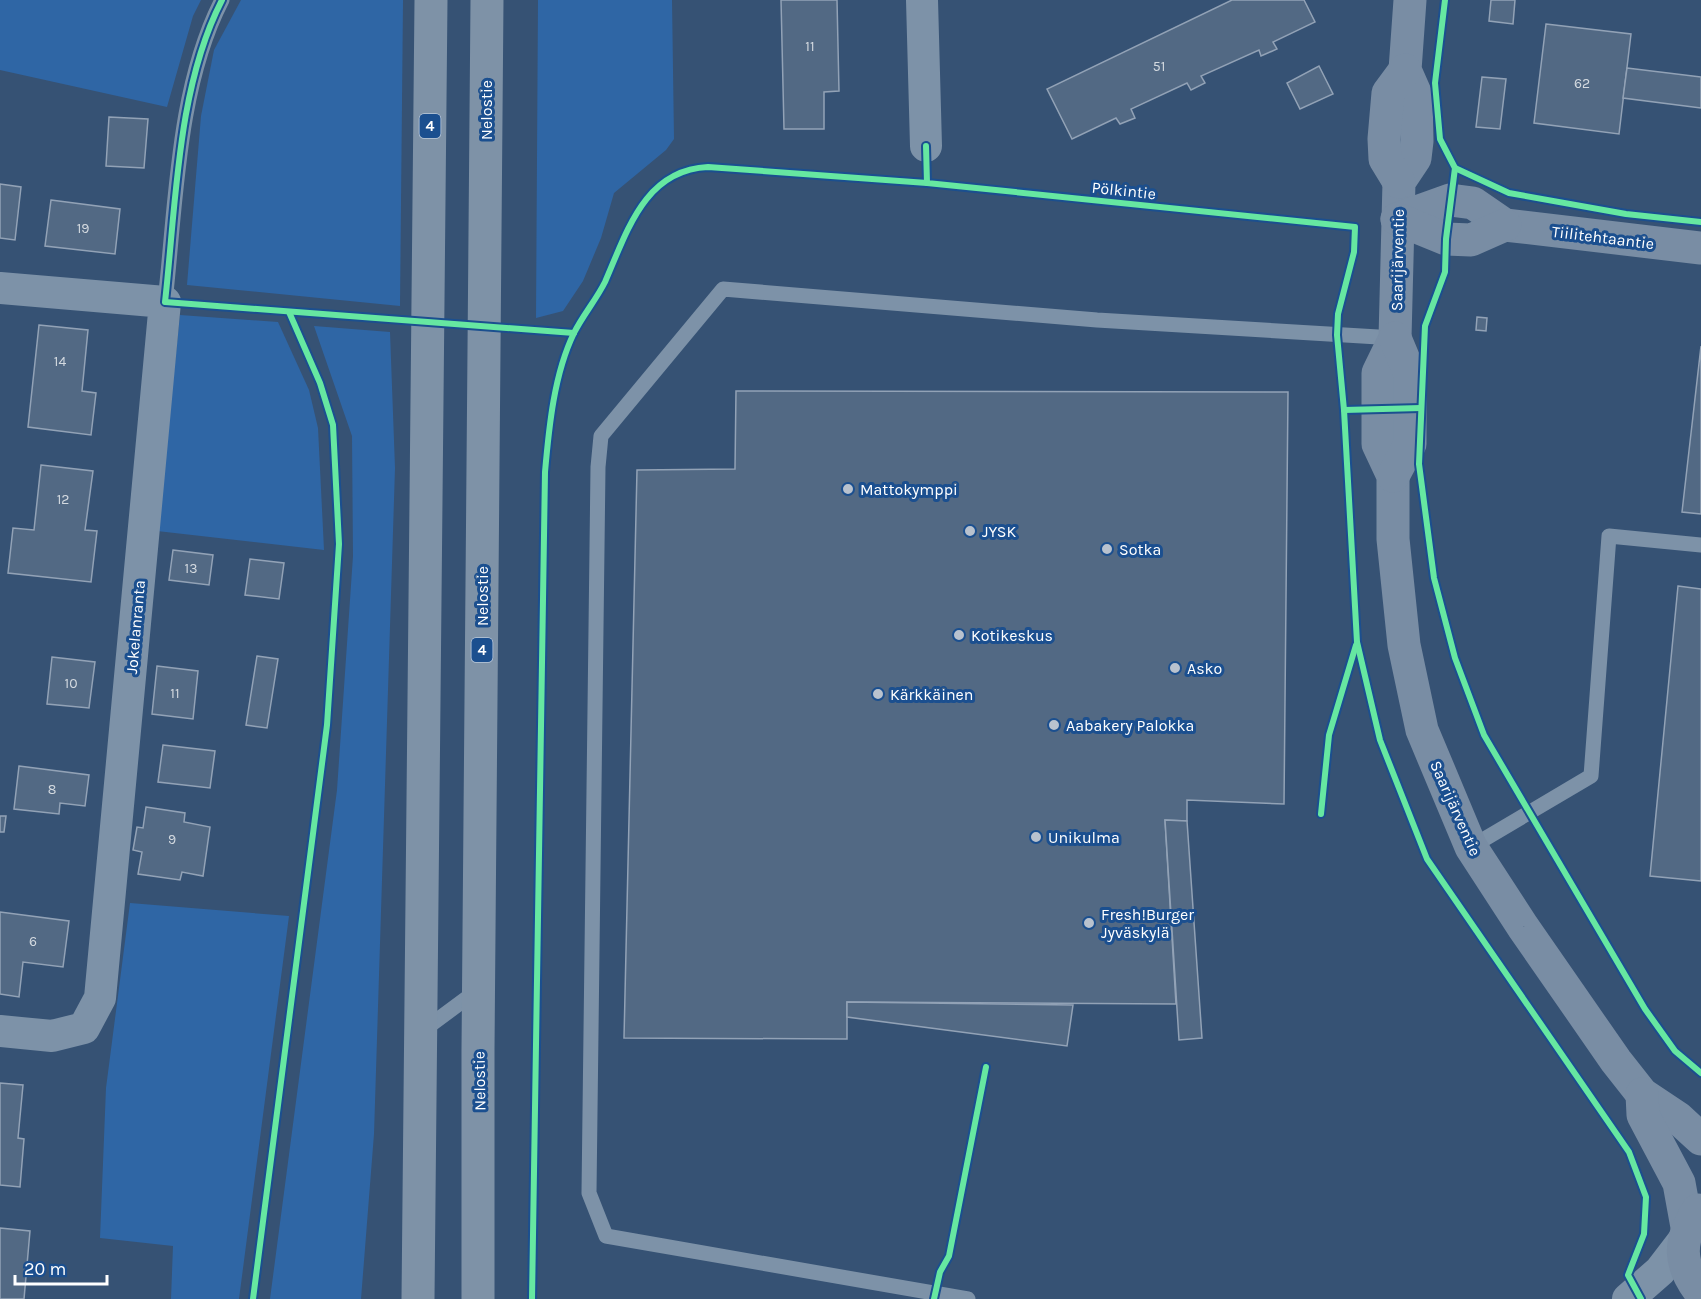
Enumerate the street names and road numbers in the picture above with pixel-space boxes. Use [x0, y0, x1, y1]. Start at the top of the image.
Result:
street label: Nelostie [477, 80, 496, 140]
road number: 4 [420, 114, 440, 138]
street label: Pölkintie [1091, 178, 1157, 203]
street label: Saarijärventie [1387, 209, 1408, 311]
street label: Tiilitehtaantie [1551, 222, 1655, 253]
street label: Nelostie [473, 566, 492, 626]
street label: Jokelanranta [122, 579, 149, 675]
road number: 4 [472, 638, 492, 662]
street label: Saarijärventie [1426, 758, 1485, 859]
street label: Nelostie [469, 1051, 490, 1111]

